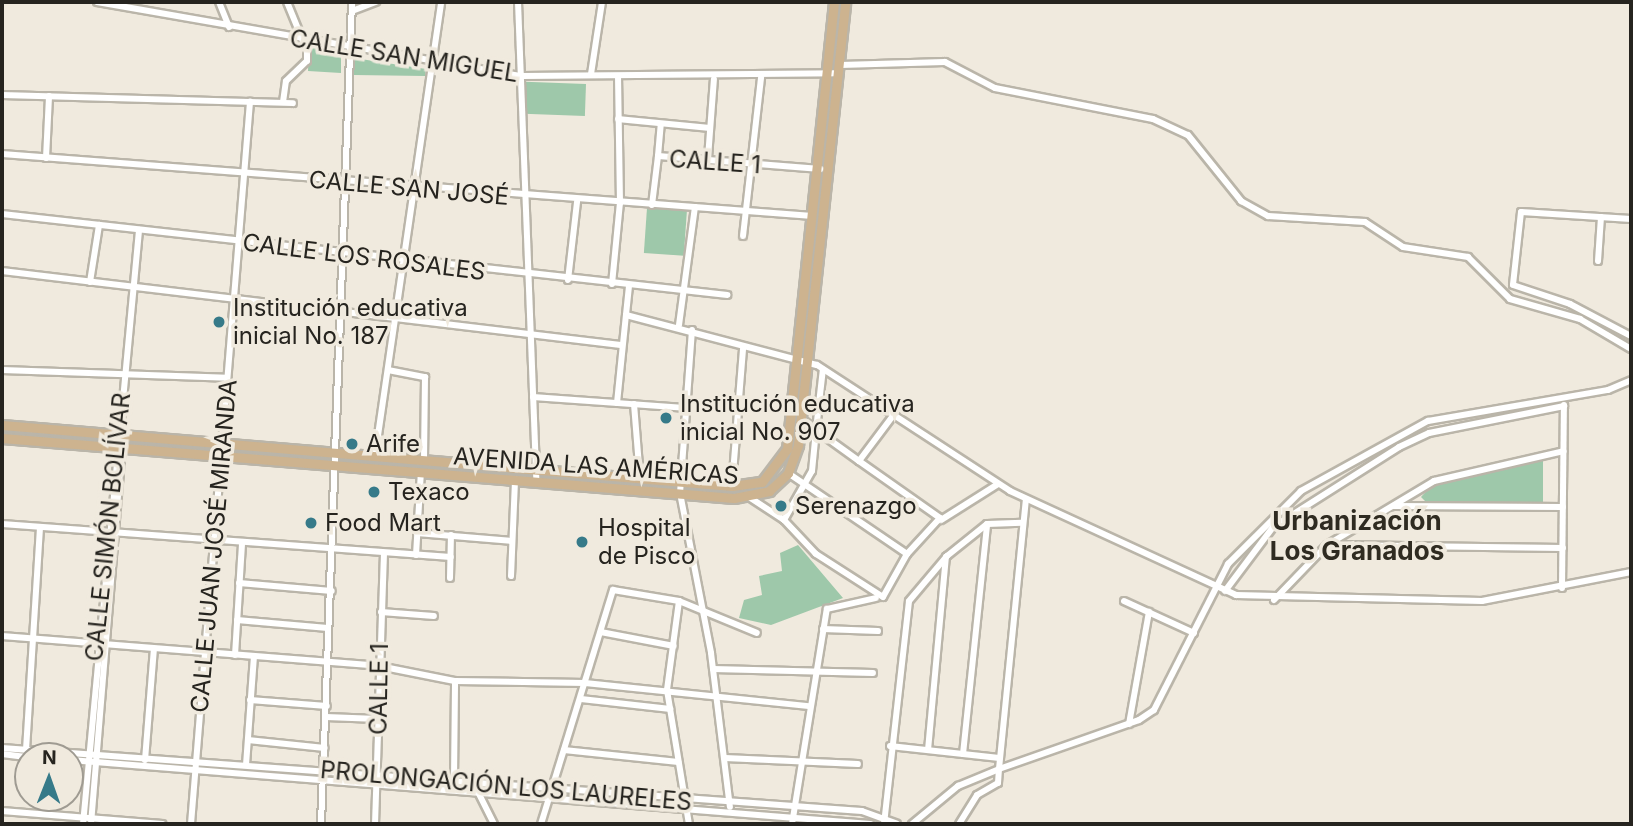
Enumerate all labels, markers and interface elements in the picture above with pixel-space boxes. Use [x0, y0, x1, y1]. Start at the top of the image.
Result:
street label: CALLE SAN MIGUEL [288, 24, 520, 88]
street label: CALLE 1 [668, 144, 762, 180]
street label: CALLE SAN JOSÉ [308, 165, 510, 211]
street label: CALLE LOS ROSALES [241, 228, 487, 286]
place label: Institución educativa inicial No. 187 [233, 294, 468, 350]
marker: Institución educativa inicial No. 187 [211, 314, 227, 330]
street label: CALLE JUAN JOSÉ MIRANDA [185, 378, 243, 714]
place label: Institución educativa inicial No. 907 [680, 390, 915, 446]
street label: CALLE SIMÓN BOLÍVAR [80, 391, 136, 663]
marker: Institución educativa inicial No. 907 [658, 410, 674, 426]
place label: Arife [366, 430, 420, 458]
marker: Arife [344, 436, 360, 452]
street label: AVENIDA LAS AMÉRICAS [452, 442, 740, 490]
place label: Texaco [388, 478, 470, 506]
marker: Texaco [366, 484, 382, 500]
place label: Serenazgo [795, 492, 917, 520]
marker: Serenazgo [773, 498, 789, 514]
district label: Urbanización Los Granados [1270, 505, 1444, 566]
place label: Food Mart [325, 509, 441, 537]
place label: Hospital de Pisco [598, 514, 695, 570]
marker: Food Mart [303, 515, 319, 531]
marker: Hospital de Pisco [572, 532, 592, 552]
street label: CALLE 1 [364, 643, 394, 735]
north arrow [14, 742, 84, 812]
text: N [42, 746, 57, 769]
street label: PROLONGACIÓN LOS LAURELES [319, 755, 693, 817]

